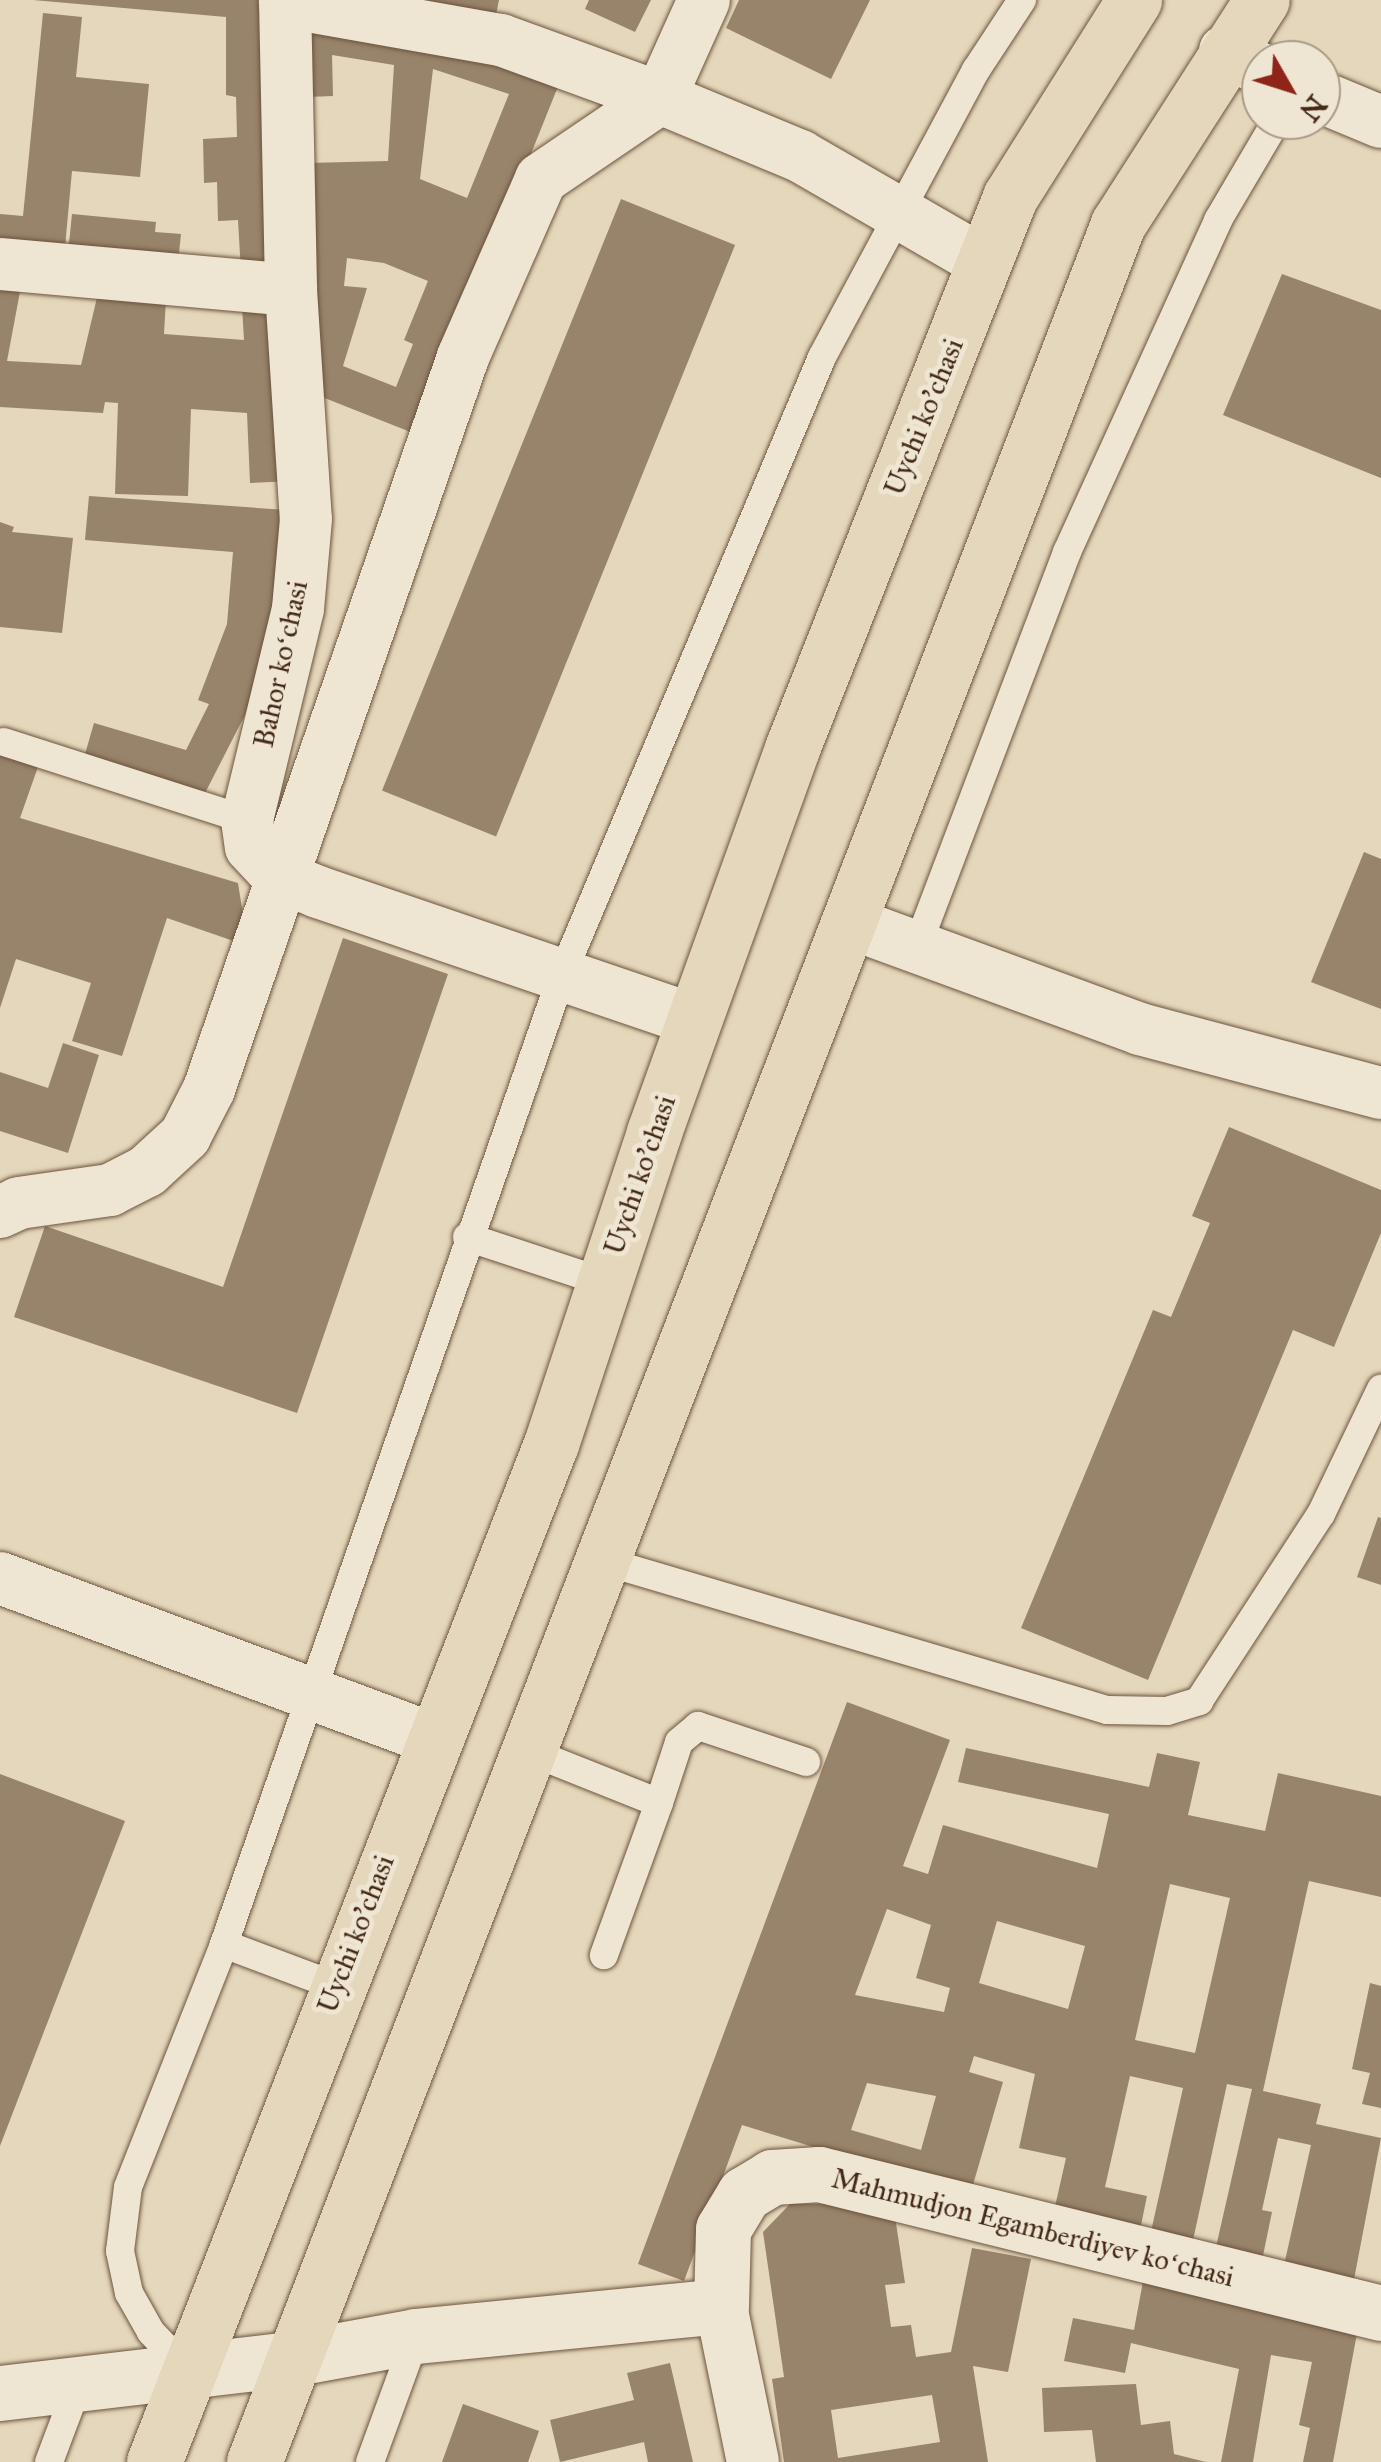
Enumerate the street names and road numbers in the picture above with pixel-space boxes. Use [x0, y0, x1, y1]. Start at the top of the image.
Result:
street label: Uychi ko'chasi [877, 334, 971, 500]
street label: Bahor koʻchasi [247, 577, 315, 751]
street label: Uychi ko'chasi [597, 1091, 683, 1259]
street label: Uychi ko'chasi [310, 1850, 402, 2018]
street label: Mahmudjon Egamberdiyev koʻchasi [828, 2162, 1238, 2294]

